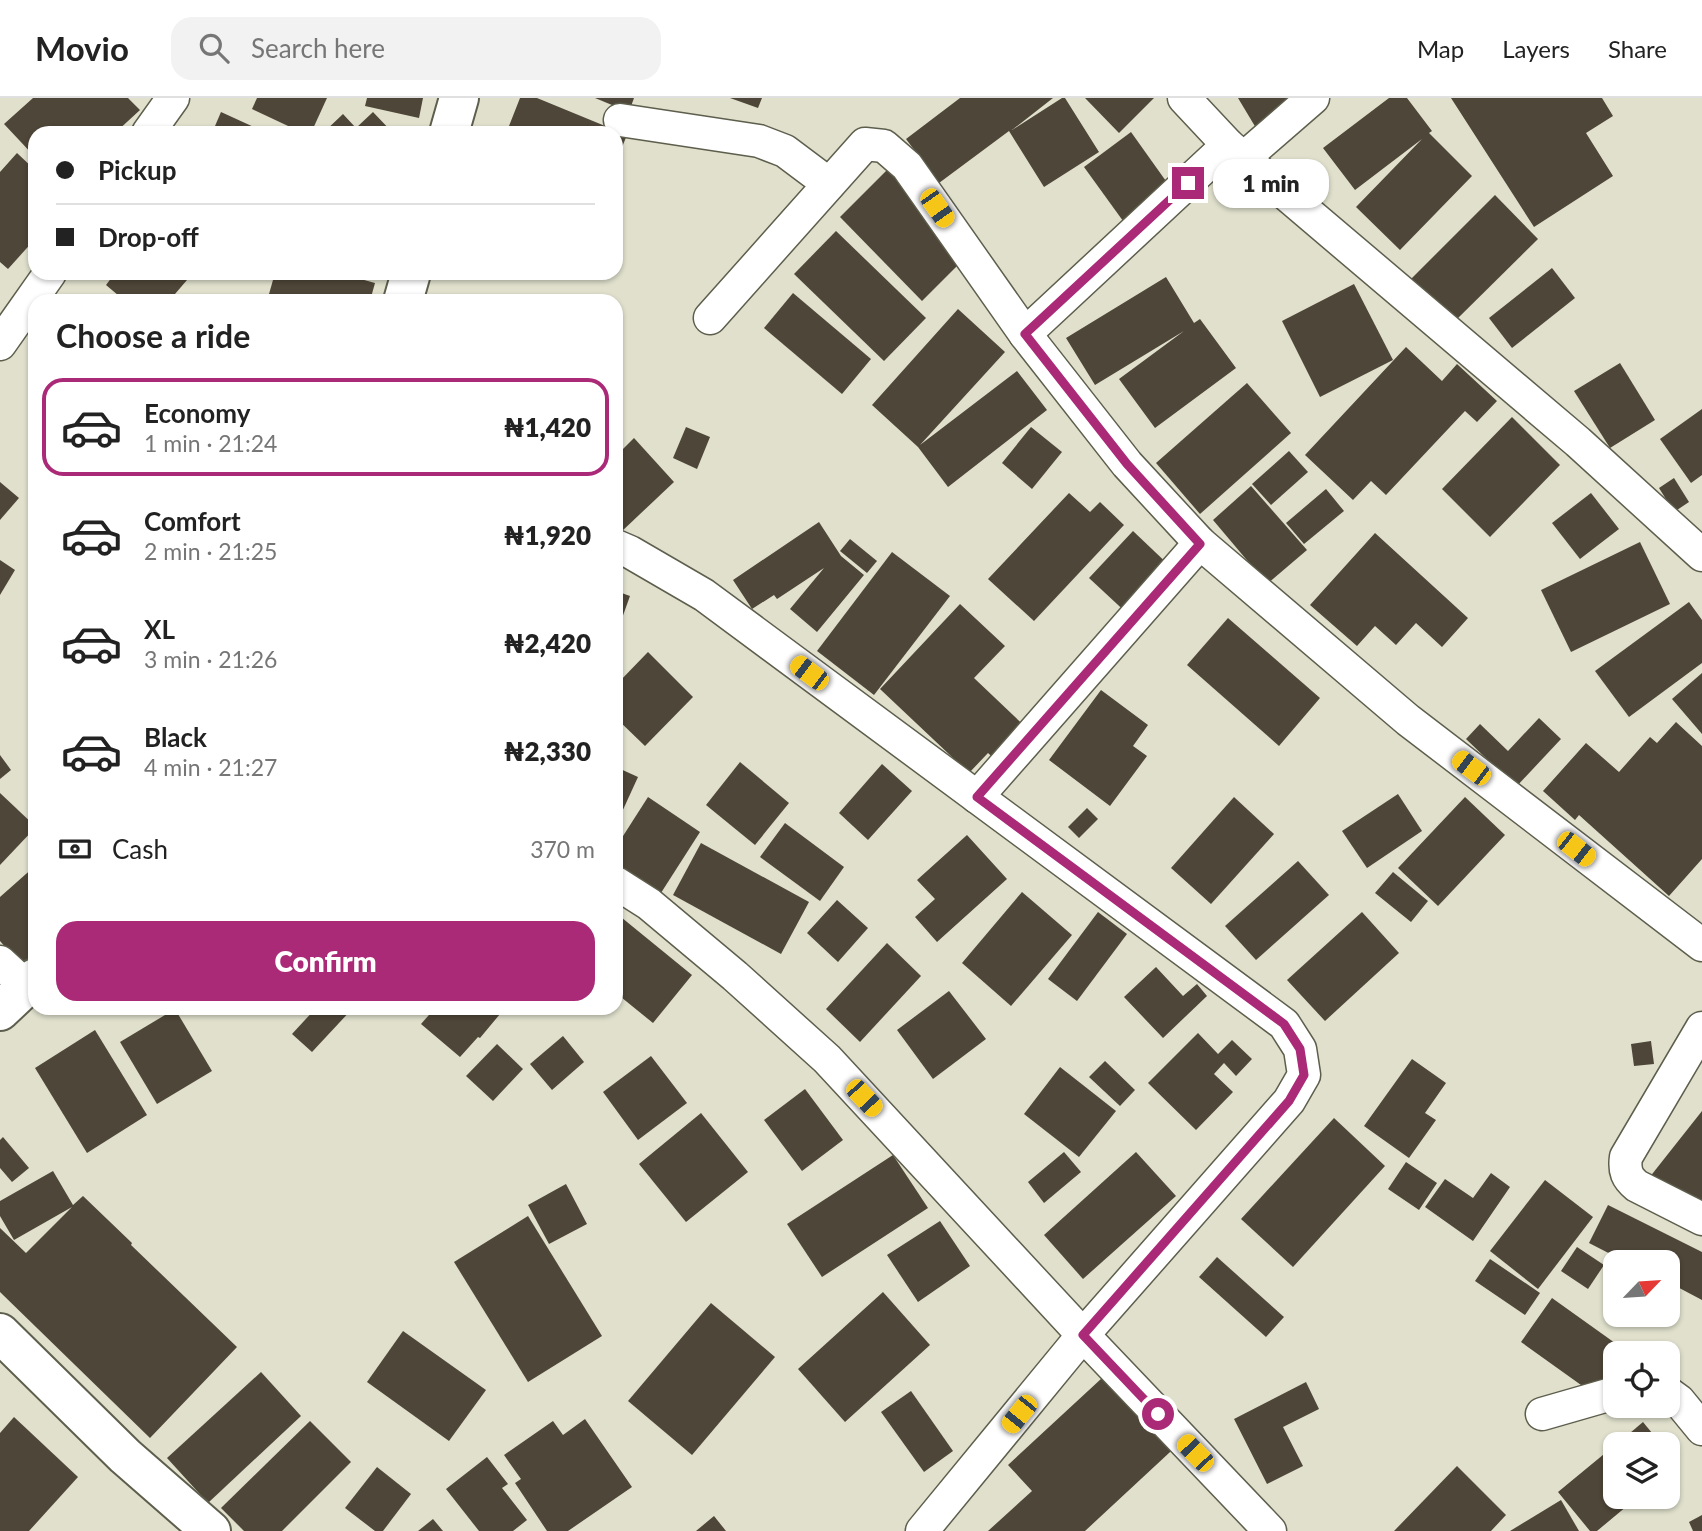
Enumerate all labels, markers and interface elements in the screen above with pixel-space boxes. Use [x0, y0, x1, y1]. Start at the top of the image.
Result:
search box [171, 17, 661, 80]
text: Movio [35, 28, 129, 68]
icon: search [195, 29, 233, 67]
text: Search here [251, 32, 385, 64]
text: Map [1417, 34, 1464, 63]
text: Layers [1502, 34, 1570, 63]
text: Share [1608, 34, 1667, 63]
text: Pickup [98, 154, 177, 186]
callout: 1 min [1212, 158, 1328, 208]
route end [1172, 167, 1204, 199]
text: 1 min [1242, 169, 1300, 197]
car [917, 185, 958, 231]
text: Drop-off [98, 221, 199, 253]
text: Choose a ride [56, 316, 250, 355]
icon: car [60, 396, 123, 459]
text: Economy [144, 397, 250, 429]
text: ₦1,420 [504, 411, 591, 443]
text: 1 min · 21:24 [144, 429, 277, 457]
icon: car [60, 504, 123, 567]
text: Comfort [144, 505, 241, 537]
text: ₦1,920 [504, 519, 591, 551]
text: 2 min · 21:25 [144, 537, 277, 565]
icon: car [60, 612, 123, 675]
text: XL [144, 613, 175, 645]
text: ₦2,420 [504, 627, 591, 659]
text: 3 min · 21:26 [144, 645, 277, 673]
car [786, 652, 833, 694]
icon: car [60, 720, 123, 783]
text: Black [144, 721, 207, 753]
text: ₦2,330 [504, 735, 591, 767]
car [1448, 747, 1495, 789]
text: 4 min · 21:27 [144, 753, 277, 781]
car [1553, 828, 1600, 870]
icon: cash [56, 830, 94, 868]
text: Cash [112, 833, 168, 865]
text: 370 m [530, 835, 595, 863]
button: Confirm [56, 921, 595, 1001]
car [842, 1075, 887, 1121]
north arrow [1603, 1250, 1680, 1326]
map controls [1603, 1250, 1680, 1509]
button: locate [1603, 1341, 1680, 1418]
car [998, 1391, 1041, 1437]
route start [1142, 1398, 1174, 1430]
car [1173, 1431, 1218, 1475]
button: layers [1603, 1432, 1680, 1509]

